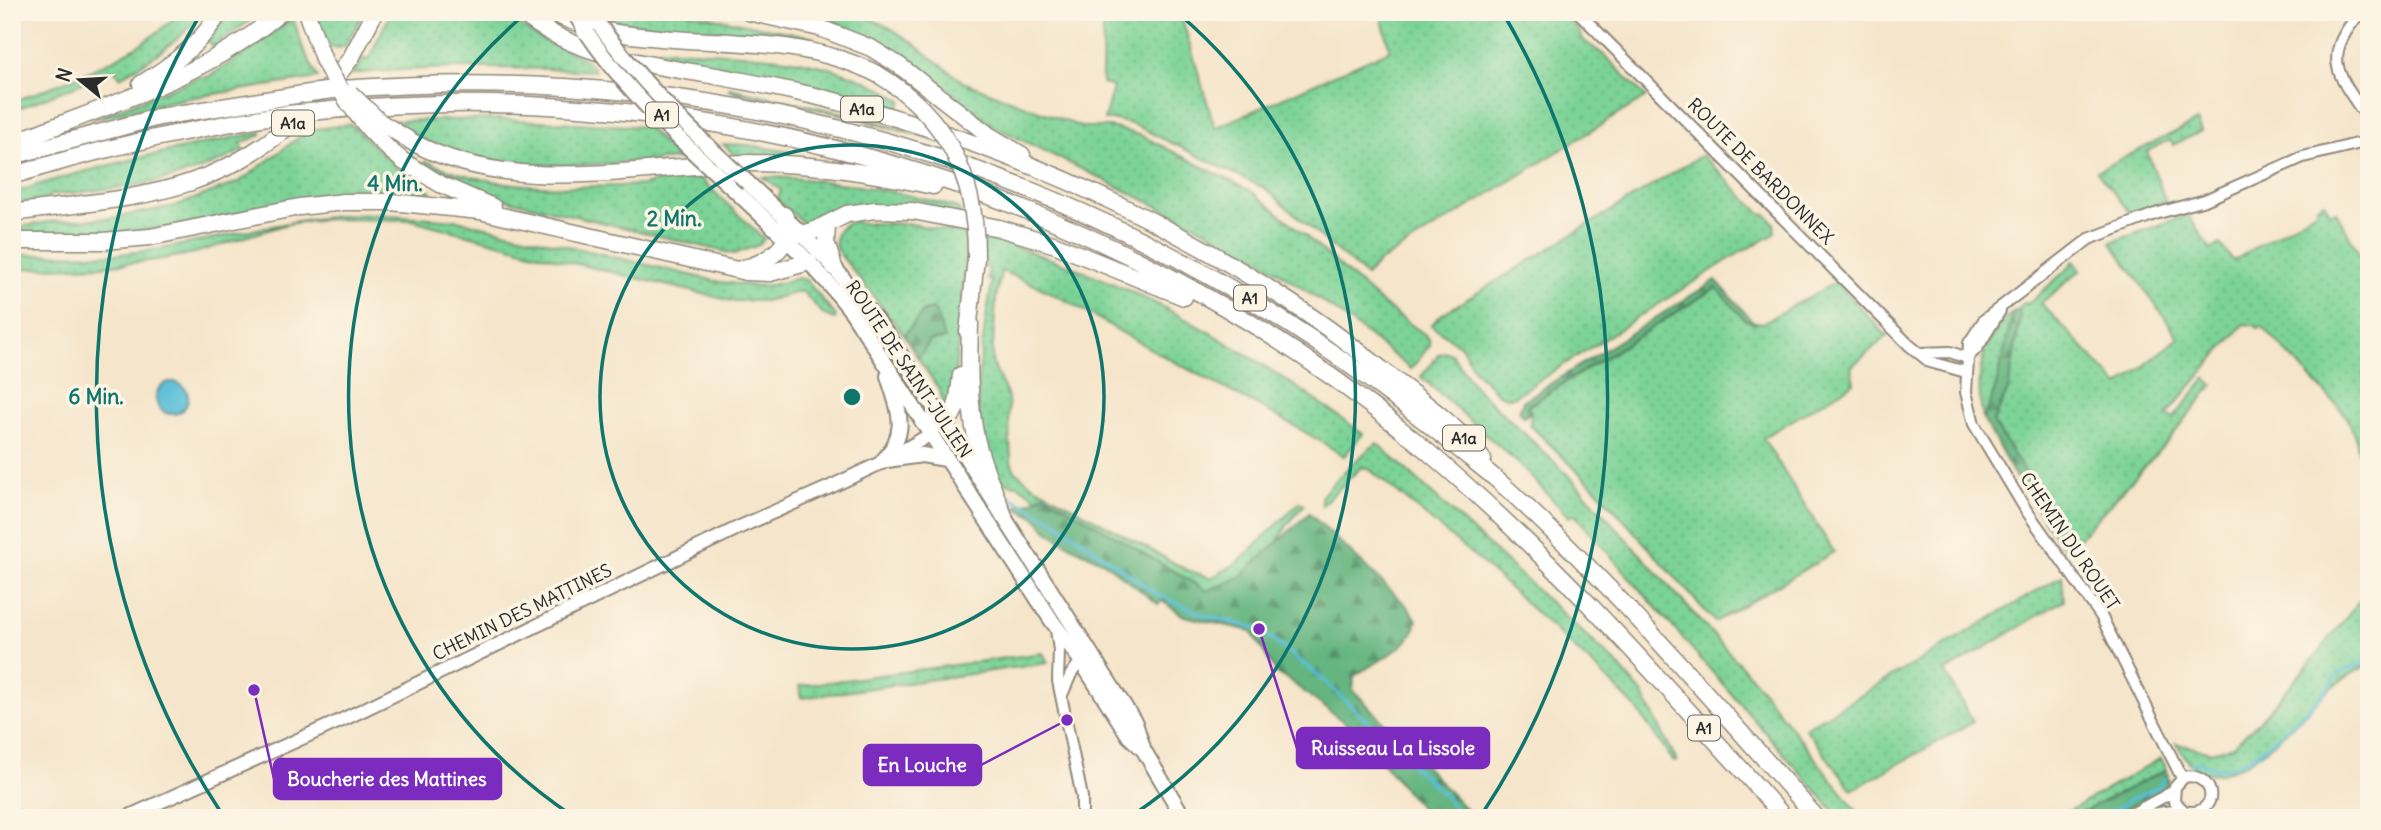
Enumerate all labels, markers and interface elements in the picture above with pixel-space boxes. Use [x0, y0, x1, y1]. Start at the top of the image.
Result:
north arrow [46, 46, 116, 116]
text: N [50, 65, 77, 85]
street label: ROUTE DE BARDONNEX [1683, 93, 1840, 250]
road number: A1a [841, 96, 883, 122]
road number: A1 [646, 102, 678, 127]
road number: A1a [272, 111, 314, 136]
text: 4 Min. [367, 170, 423, 197]
text: 2 Min. [647, 205, 701, 232]
street label: ROUTE DE SAINT-JULIEN [841, 276, 977, 462]
road number: A1 [1234, 286, 1266, 310]
text: 6 Min. [68, 383, 124, 410]
centre of rings [840, 385, 864, 409]
road number: A1a [1443, 426, 1485, 450]
street label: CHEMIN DU ROUET [2015, 468, 2125, 614]
street label: CHEMIN DES MATTINES [429, 559, 615, 665]
road number: A1 [1688, 716, 1720, 740]
callout: Ruisseau La Lissole [1297, 728, 1489, 768]
text: Ruisseau La Lissole [1311, 736, 1475, 760]
callout: En Louche [864, 745, 981, 785]
text: En Louche [877, 753, 967, 777]
callout: Boucherie des Mattines [274, 759, 501, 799]
text: Boucherie des Mattines [287, 767, 487, 791]

